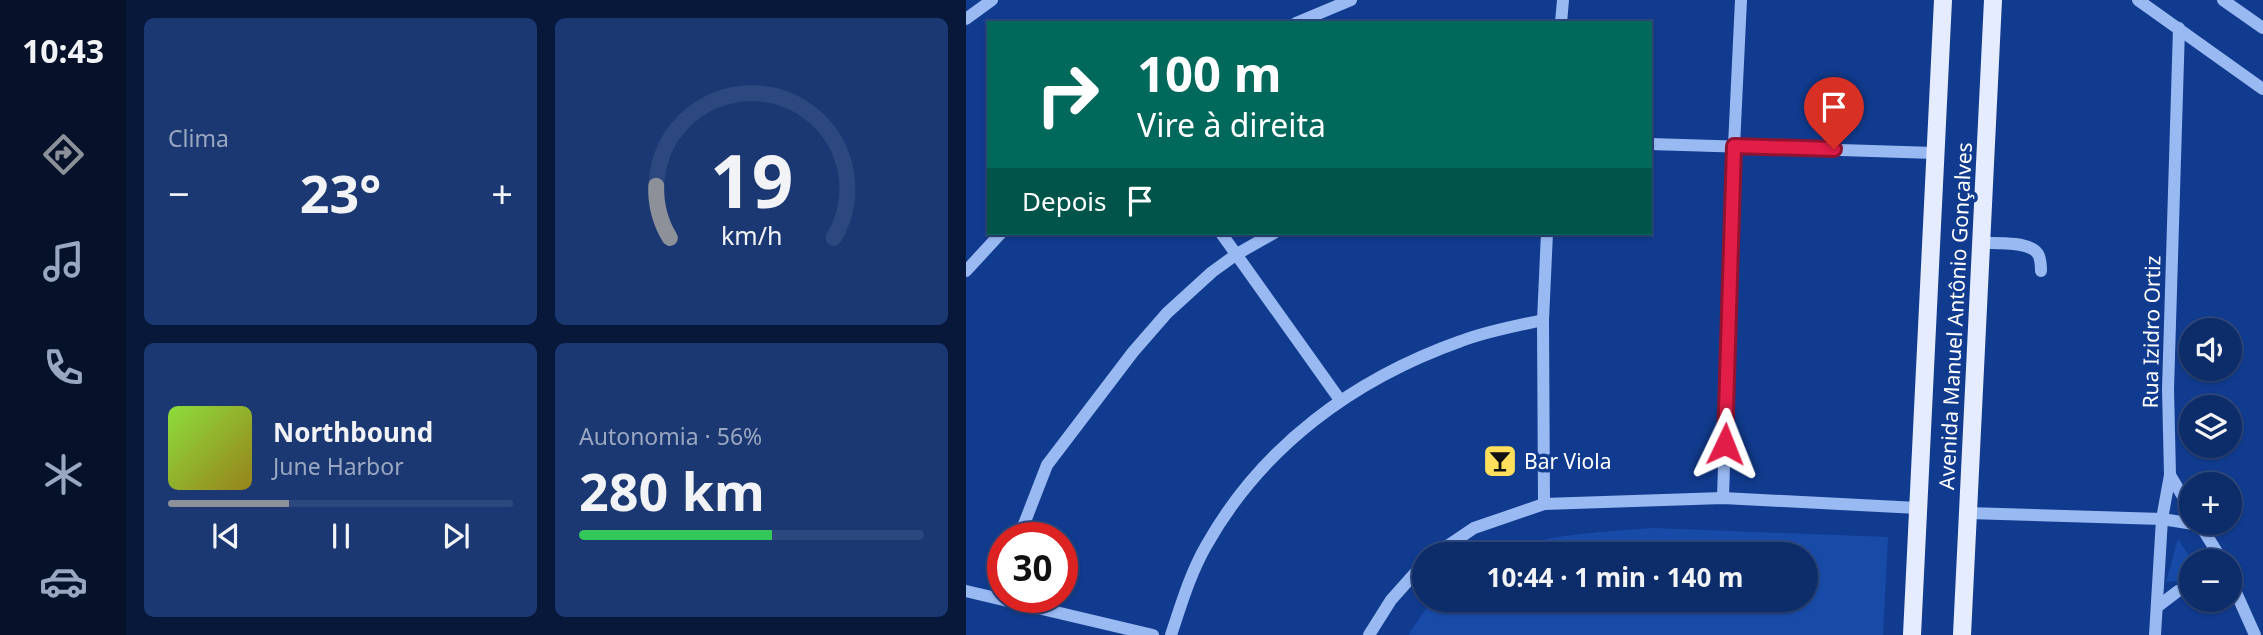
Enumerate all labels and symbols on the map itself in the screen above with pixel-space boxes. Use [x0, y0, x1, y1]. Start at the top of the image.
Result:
pin [1804, 77, 1864, 149]
street label: Avenida Manuel Antônio Gonçalves [1932, 141, 1978, 491]
street label: Rua Izidro Ortiz [2136, 255, 2166, 409]
position arrow [1688, 407, 1762, 481]
bar icon: Bar Viola [1481, 442, 1519, 480]
place label: Bar Viola [1524, 447, 1612, 475]
speed limit sign: 30 [987, 522, 1078, 613]

